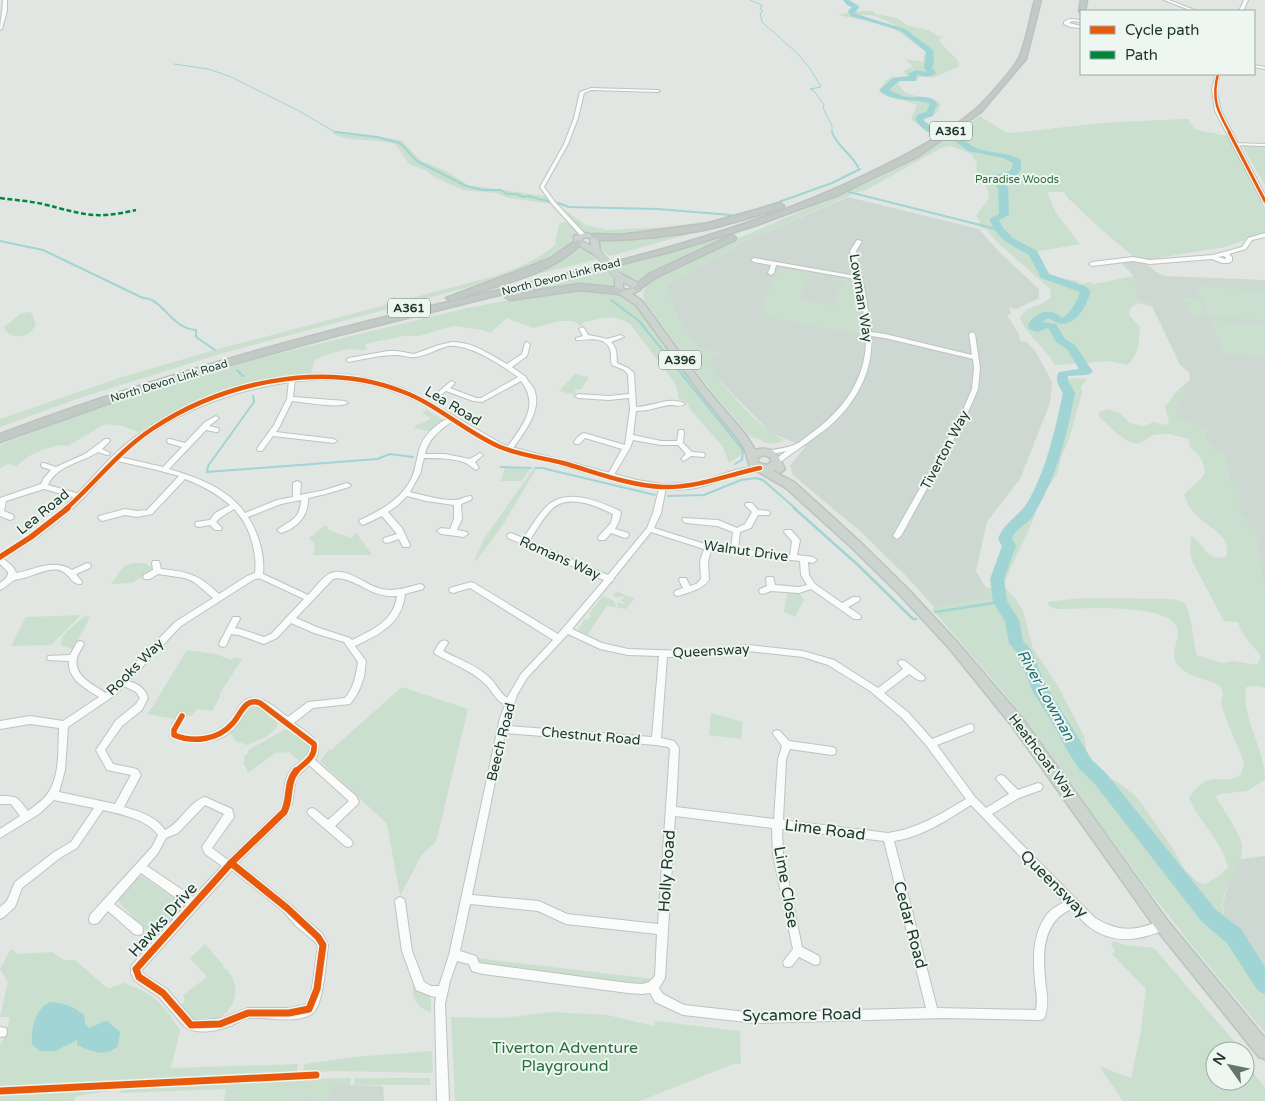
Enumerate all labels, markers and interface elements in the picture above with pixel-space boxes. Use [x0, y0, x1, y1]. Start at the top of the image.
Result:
legend [1080, 10, 1255, 75]
text: Cycle path [1125, 21, 1199, 39]
text: Path [1125, 46, 1158, 64]
road number: A361 [930, 122, 972, 140]
park label: Paradise Woods [975, 173, 1059, 186]
street label: Lowman Way [846, 253, 876, 344]
street label: North Devon Link Road [500, 256, 622, 298]
road number: A361 [388, 298, 430, 318]
road number: A396 [659, 350, 701, 370]
street label: North Devon Link Road [109, 357, 229, 405]
street label: Lea Road [422, 383, 484, 429]
street label: Tiverton Way [917, 407, 973, 493]
street label: Lea Road [13, 486, 73, 538]
street label: Romans Way [517, 533, 604, 584]
street label: Walnut Drive [703, 537, 790, 565]
street label: Rooks Way [103, 635, 167, 699]
street label: Queensway [672, 640, 750, 662]
water label: River Lowman [1014, 646, 1079, 744]
street label: Beech Road [483, 701, 519, 783]
street label: Heathcoat Way [1005, 710, 1080, 802]
street label: Chestnut Road [541, 723, 641, 749]
street label: Lime Road [783, 815, 867, 845]
street label: Holly Road [654, 829, 680, 913]
street label: Lime Close [769, 845, 803, 929]
street label: Queensway [1016, 846, 1093, 923]
street label: Hawks Drive [124, 879, 202, 961]
street label: Cedar Road [889, 879, 931, 971]
street label: Sycamore Road [742, 1004, 862, 1026]
park label: Tiverton Adventure Playground [492, 1038, 638, 1076]
north arrow [1205, 1041, 1255, 1091]
text: N [1209, 1050, 1230, 1069]

